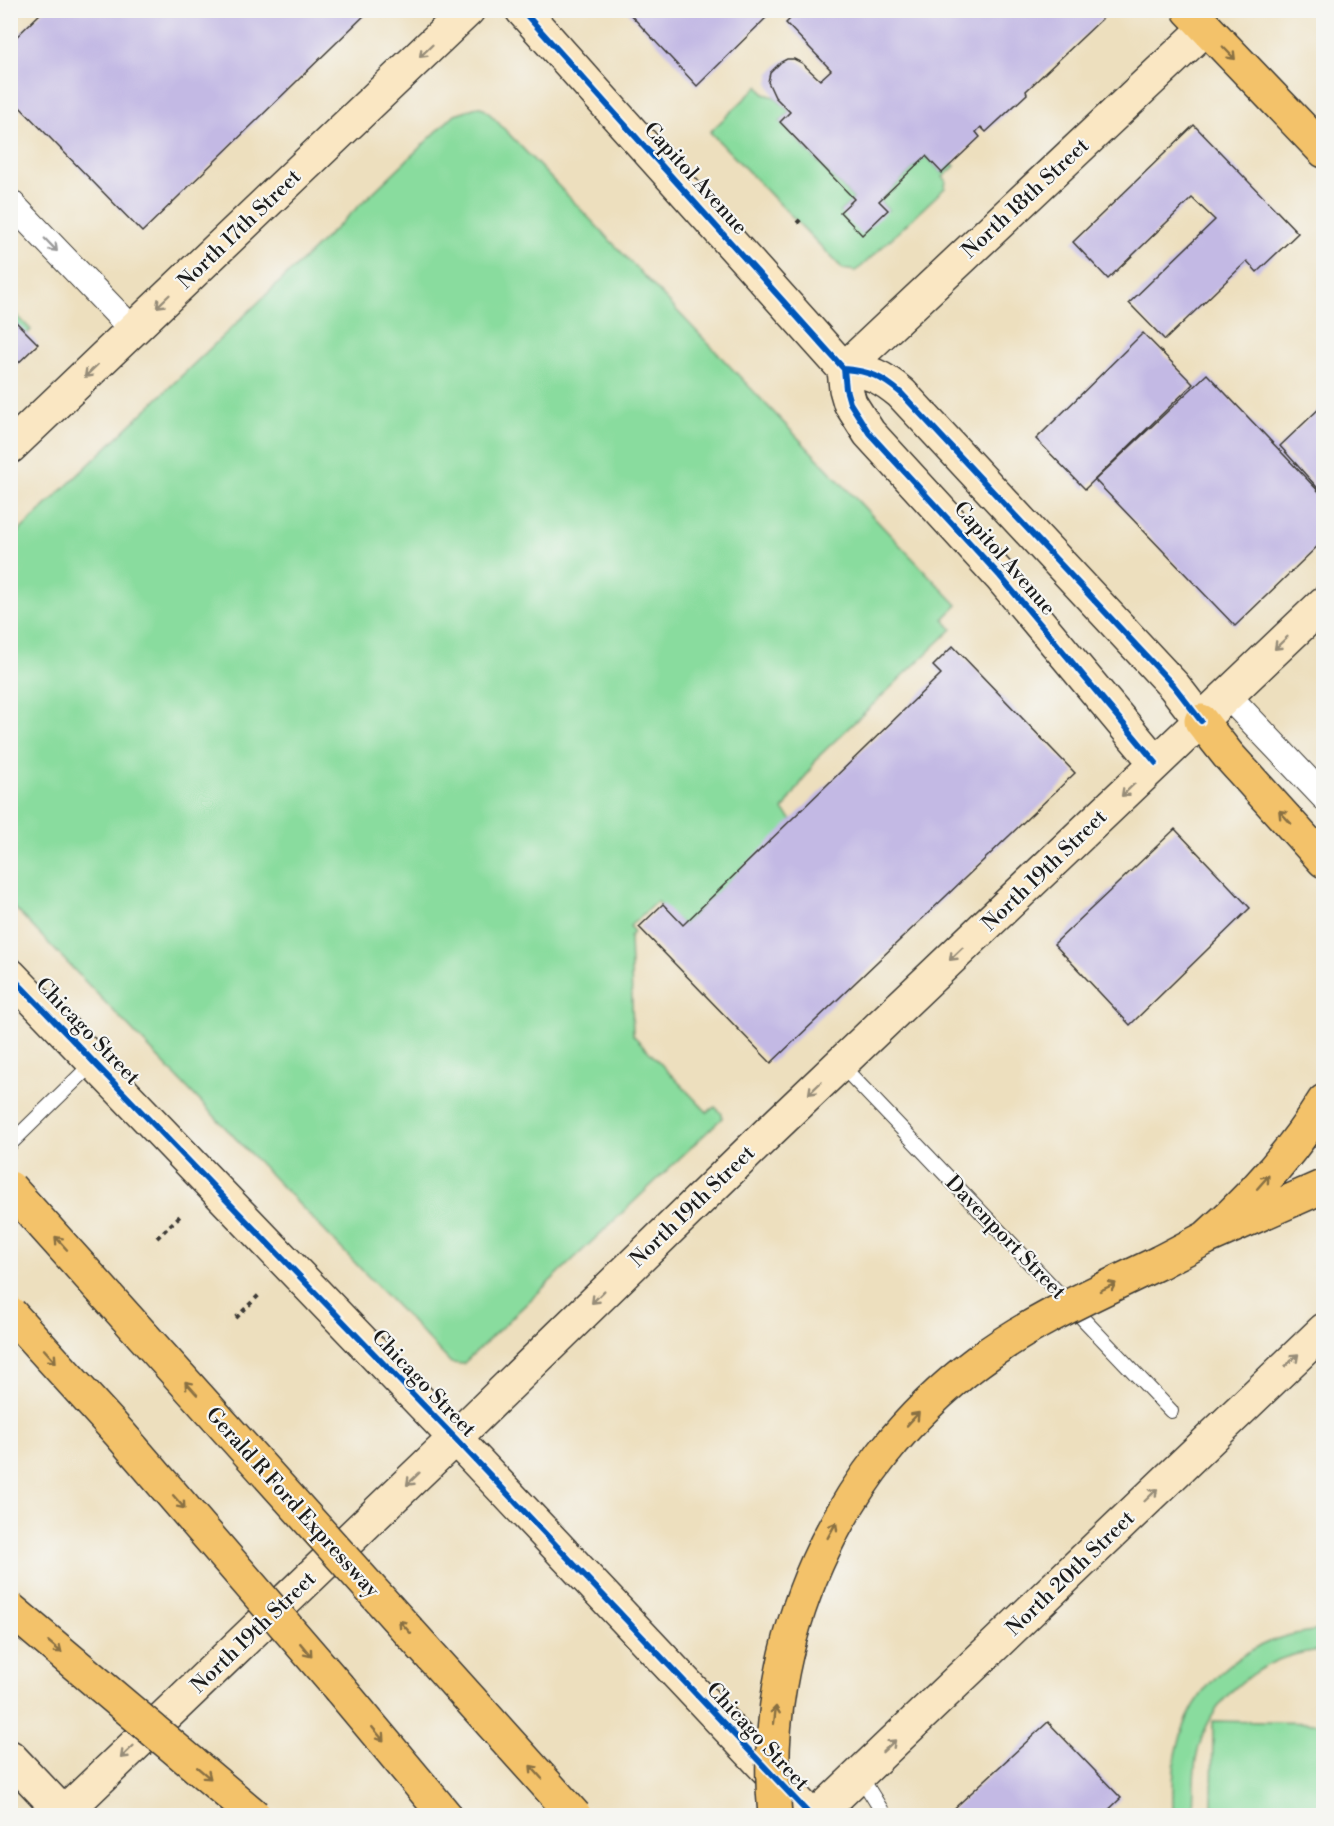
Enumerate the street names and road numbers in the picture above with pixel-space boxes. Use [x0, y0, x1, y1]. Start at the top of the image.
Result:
street label: Capitol Avenue [638, 117, 753, 240]
street label: North 18th Street [957, 133, 1095, 264]
street label: North 17th Street [173, 164, 307, 295]
street label: Capitol Avenue [948, 496, 1061, 621]
street label: North 19th Street [977, 804, 1113, 937]
street label: Chicago Street [30, 973, 145, 1091]
street label: North 19th Street [625, 1140, 761, 1273]
street label: Davenport Street [940, 1170, 1071, 1306]
street label: Chicago Street [366, 1325, 481, 1443]
street label: Gerald R Ford Expressway [200, 1402, 385, 1604]
street label: North 20th Street [1001, 1505, 1141, 1642]
street label: North 19th Street [186, 1566, 322, 1699]
street label: Chicago Street [700, 1677, 815, 1797]

